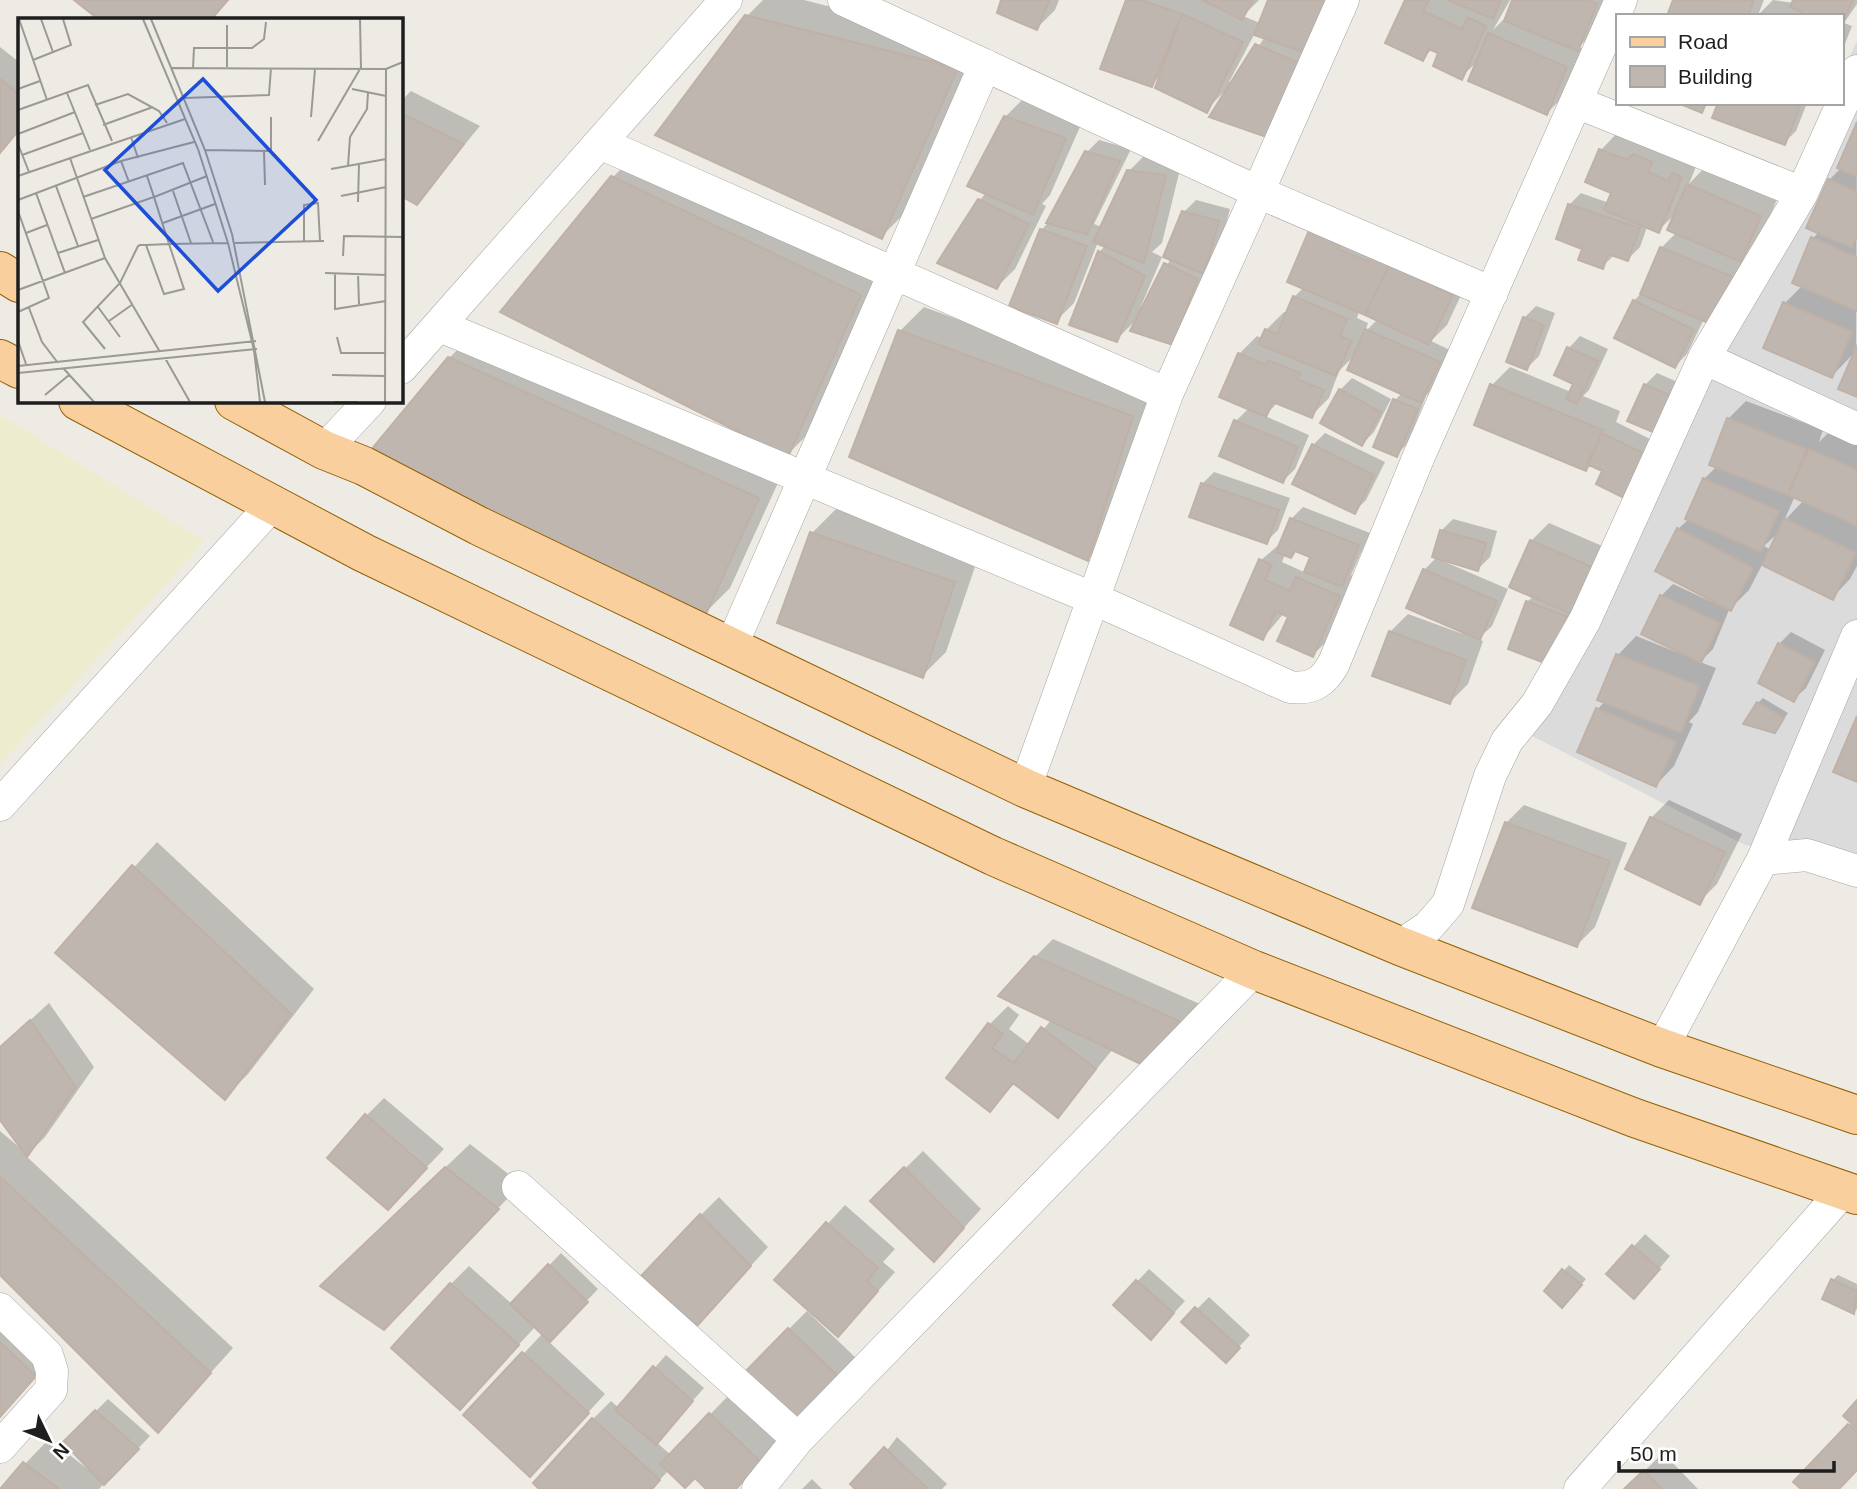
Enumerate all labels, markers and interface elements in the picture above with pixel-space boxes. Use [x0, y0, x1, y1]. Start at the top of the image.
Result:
legend [1616, 14, 1843, 105]
inset map [18, 18, 402, 402]
text: Road [1678, 30, 1728, 53]
text: Building [1678, 65, 1753, 88]
north arrow [14, 1405, 84, 1475]
scale bar [1619, 1430, 1834, 1474]
text: N [49, 1439, 73, 1463]
text: 50 m [1630, 1442, 1677, 1465]

